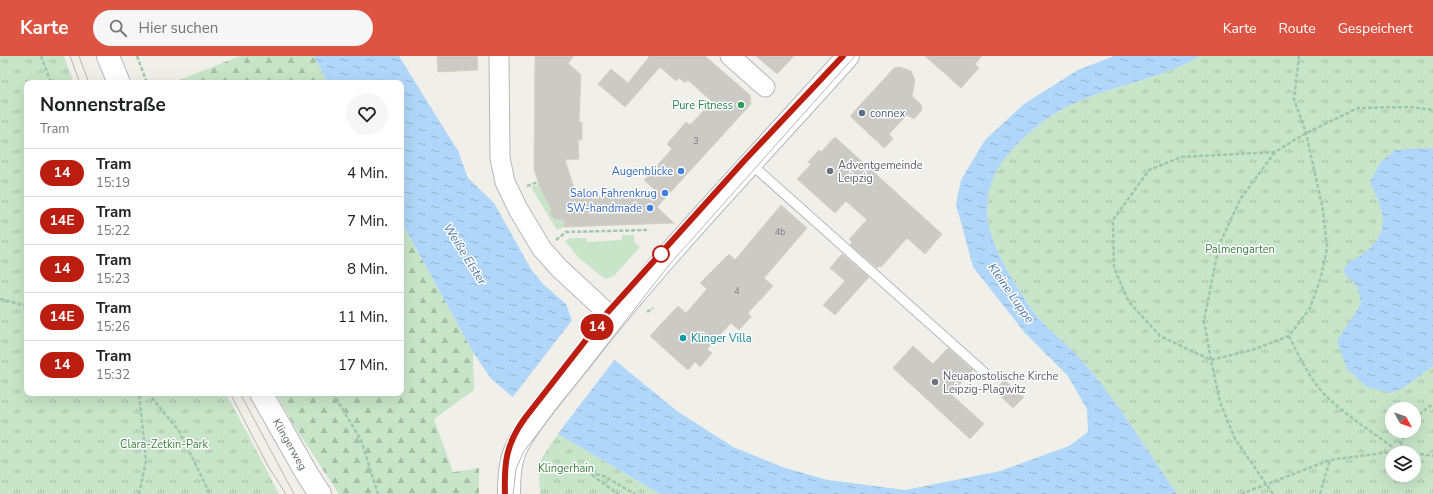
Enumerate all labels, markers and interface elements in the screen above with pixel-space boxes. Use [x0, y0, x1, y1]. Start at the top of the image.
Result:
search box [93, 10, 373, 46]
text: Karte [20, 15, 69, 41]
icon: search [107, 17, 129, 39]
text: Hier suchen [139, 18, 218, 38]
text: Karte [1223, 19, 1257, 38]
text: Route [1279, 19, 1316, 38]
text: Gespeichert [1338, 19, 1413, 38]
text: Nonnenstraße [40, 92, 166, 118]
button: heart [346, 93, 388, 135]
place label: Pure Fitness [672, 98, 733, 113]
marker: Pure Fitness [736, 100, 746, 110]
place label: connex [870, 106, 905, 121]
marker: connex [857, 108, 867, 118]
text: Tram [40, 120, 69, 138]
house number: 3 [693, 135, 699, 147]
text: Tram [96, 154, 131, 174]
place label: Adventgemeinde Leipzig [838, 158, 923, 186]
text: 14 [54, 163, 70, 182]
text: 4 Min. [347, 163, 388, 183]
place label: Augenblicke [612, 164, 673, 179]
marker: Augenblicke [676, 166, 686, 176]
marker: Adventgemeinde Leipzig [825, 166, 835, 176]
text: 15:19 [96, 174, 130, 192]
place label: Salon Fahrenkrug [570, 186, 657, 201]
marker: Salon Fahrenkrug [660, 188, 670, 198]
place label: SW-handmade [567, 201, 642, 216]
text: Tram [96, 202, 131, 222]
marker: SW-handmade [645, 203, 655, 213]
text: 14E [49, 211, 75, 230]
text: 7 Min. [347, 211, 388, 231]
water label: Weiße Elster [440, 220, 491, 288]
text: 15:22 [96, 222, 130, 240]
house number: 4b [775, 226, 785, 238]
park label: Palmengarten [1205, 242, 1275, 257]
unlabelled marker [652, 245, 670, 263]
text: Tram [96, 250, 131, 270]
text: 14 [54, 259, 70, 278]
text: 8 Min. [347, 259, 388, 279]
water label: Kleine Luppe [984, 260, 1038, 327]
text: 15:23 [96, 270, 130, 288]
house number: 4 [734, 285, 740, 297]
text: Tram [96, 298, 131, 318]
text: 14E [49, 307, 75, 326]
text: 11 Min. [338, 307, 388, 327]
line badge: 14 [579, 314, 615, 340]
text: 14 [589, 317, 605, 336]
text: 15:26 [96, 318, 130, 336]
place label: Klinger Villa [691, 331, 752, 346]
marker: Klinger Villa [678, 333, 688, 343]
text: Tram [96, 346, 131, 366]
text: 14 [54, 355, 70, 374]
text: 17 Min. [338, 355, 388, 375]
text: 15:32 [96, 366, 130, 384]
place label: Neuapostolische Kirche Leipzig-Plagwitz [943, 369, 1058, 397]
marker: Neuapostolische Kirche Leipzig-Plagwitz [930, 377, 940, 387]
north arrow [1385, 402, 1421, 438]
map controls [1385, 402, 1421, 482]
street label: Klingerweg [269, 416, 310, 473]
park label: Clara-Zetkin-Park [120, 437, 208, 452]
button: layers [1385, 446, 1421, 482]
park label: Klingerhain [538, 461, 594, 476]

